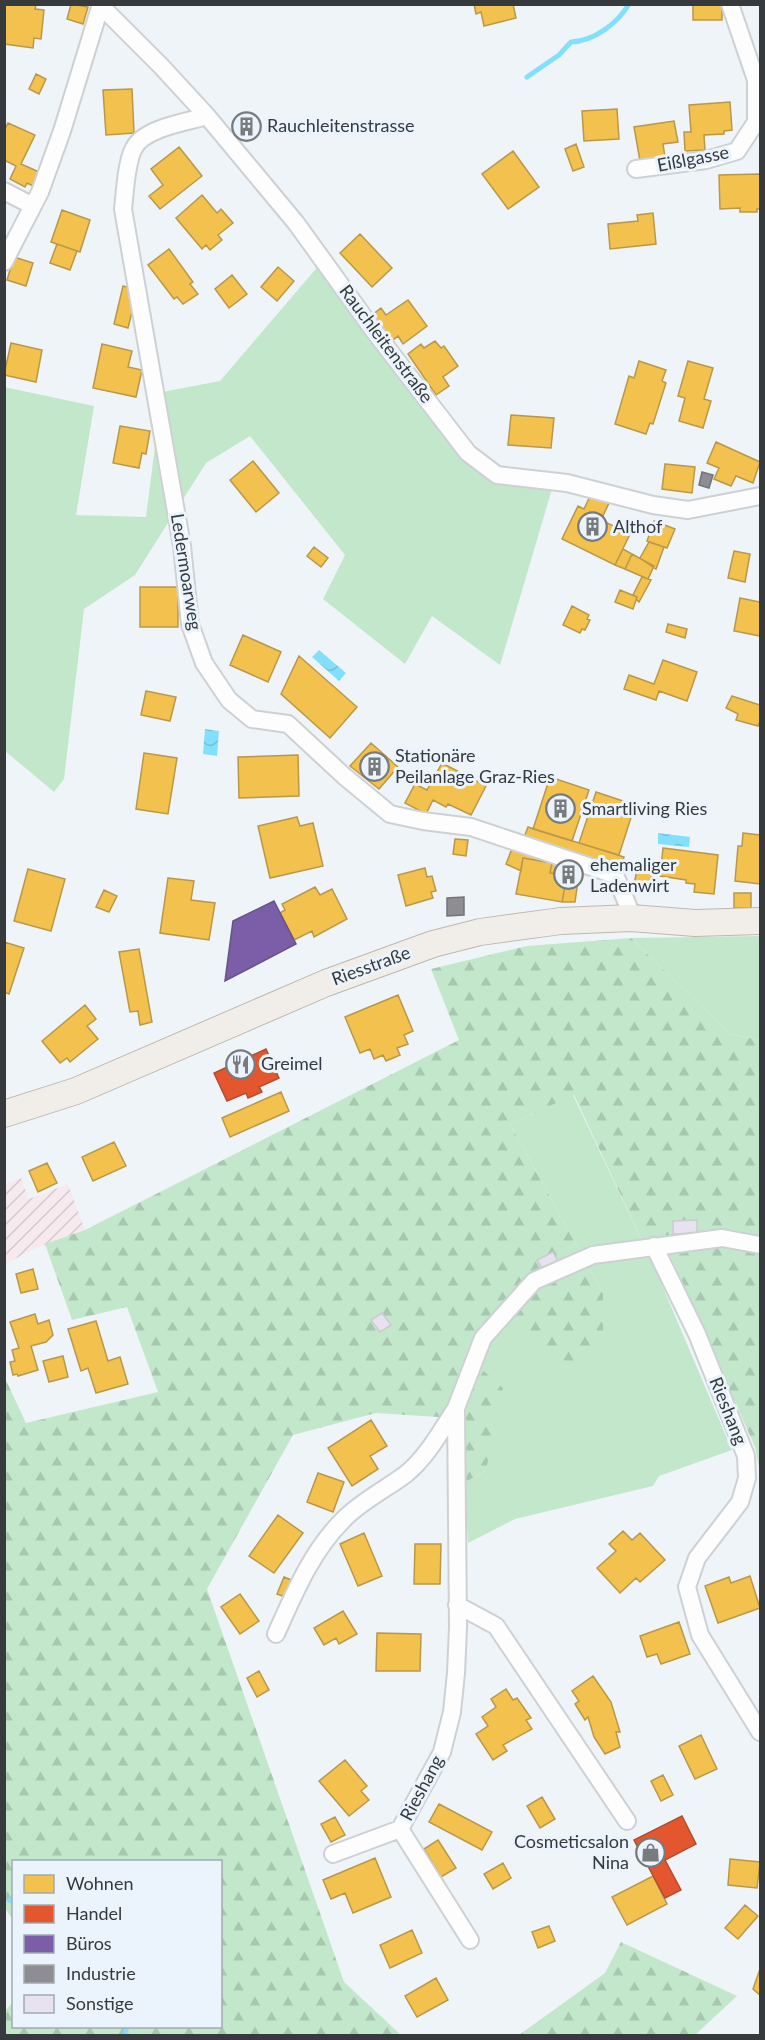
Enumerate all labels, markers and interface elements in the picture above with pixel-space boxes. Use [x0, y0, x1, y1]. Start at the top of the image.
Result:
building icon: Rauchleitenstrasse [230, 110, 262, 142]
place label: Rauchleitenstrasse [267, 114, 414, 136]
street label: Eißlgasse [655, 140, 731, 176]
street label: Rauchleitenstraße [335, 280, 438, 407]
building icon: Althof [576, 511, 608, 543]
street label: Ledermoarweg [167, 512, 207, 632]
place label: Althof [613, 515, 663, 537]
place label: Stationäre Peilanlage Graz-Ries [395, 744, 555, 787]
building icon: Stationäre Peilanlage Graz-Ries [358, 750, 390, 782]
building icon: Smartliving Ries [545, 793, 577, 825]
place label: Smartliving Ries [582, 797, 707, 819]
place label: ehemaliger Ladenwirt [590, 853, 677, 896]
building icon: ehemaliger Ladenwirt [553, 859, 585, 891]
street label: Riesstraße [328, 941, 413, 989]
restaurant icon: Greimel [224, 1048, 256, 1080]
place label: Greimel [261, 1052, 323, 1074]
street label: Rieshang [705, 1374, 752, 1448]
street label: Rieshang [395, 1751, 448, 1824]
place label: Cosmeticsalon Nina [514, 1830, 629, 1873]
shop icon: Cosmeticsalon Nina [634, 1836, 666, 1868]
legend [12, 1860, 222, 2028]
text: Wohnen [66, 1872, 133, 1894]
text: Handel [66, 1902, 122, 1924]
text: Büros [66, 1932, 112, 1954]
text: Industrie [66, 1962, 136, 1984]
text: Sonstige [66, 1992, 134, 2014]

